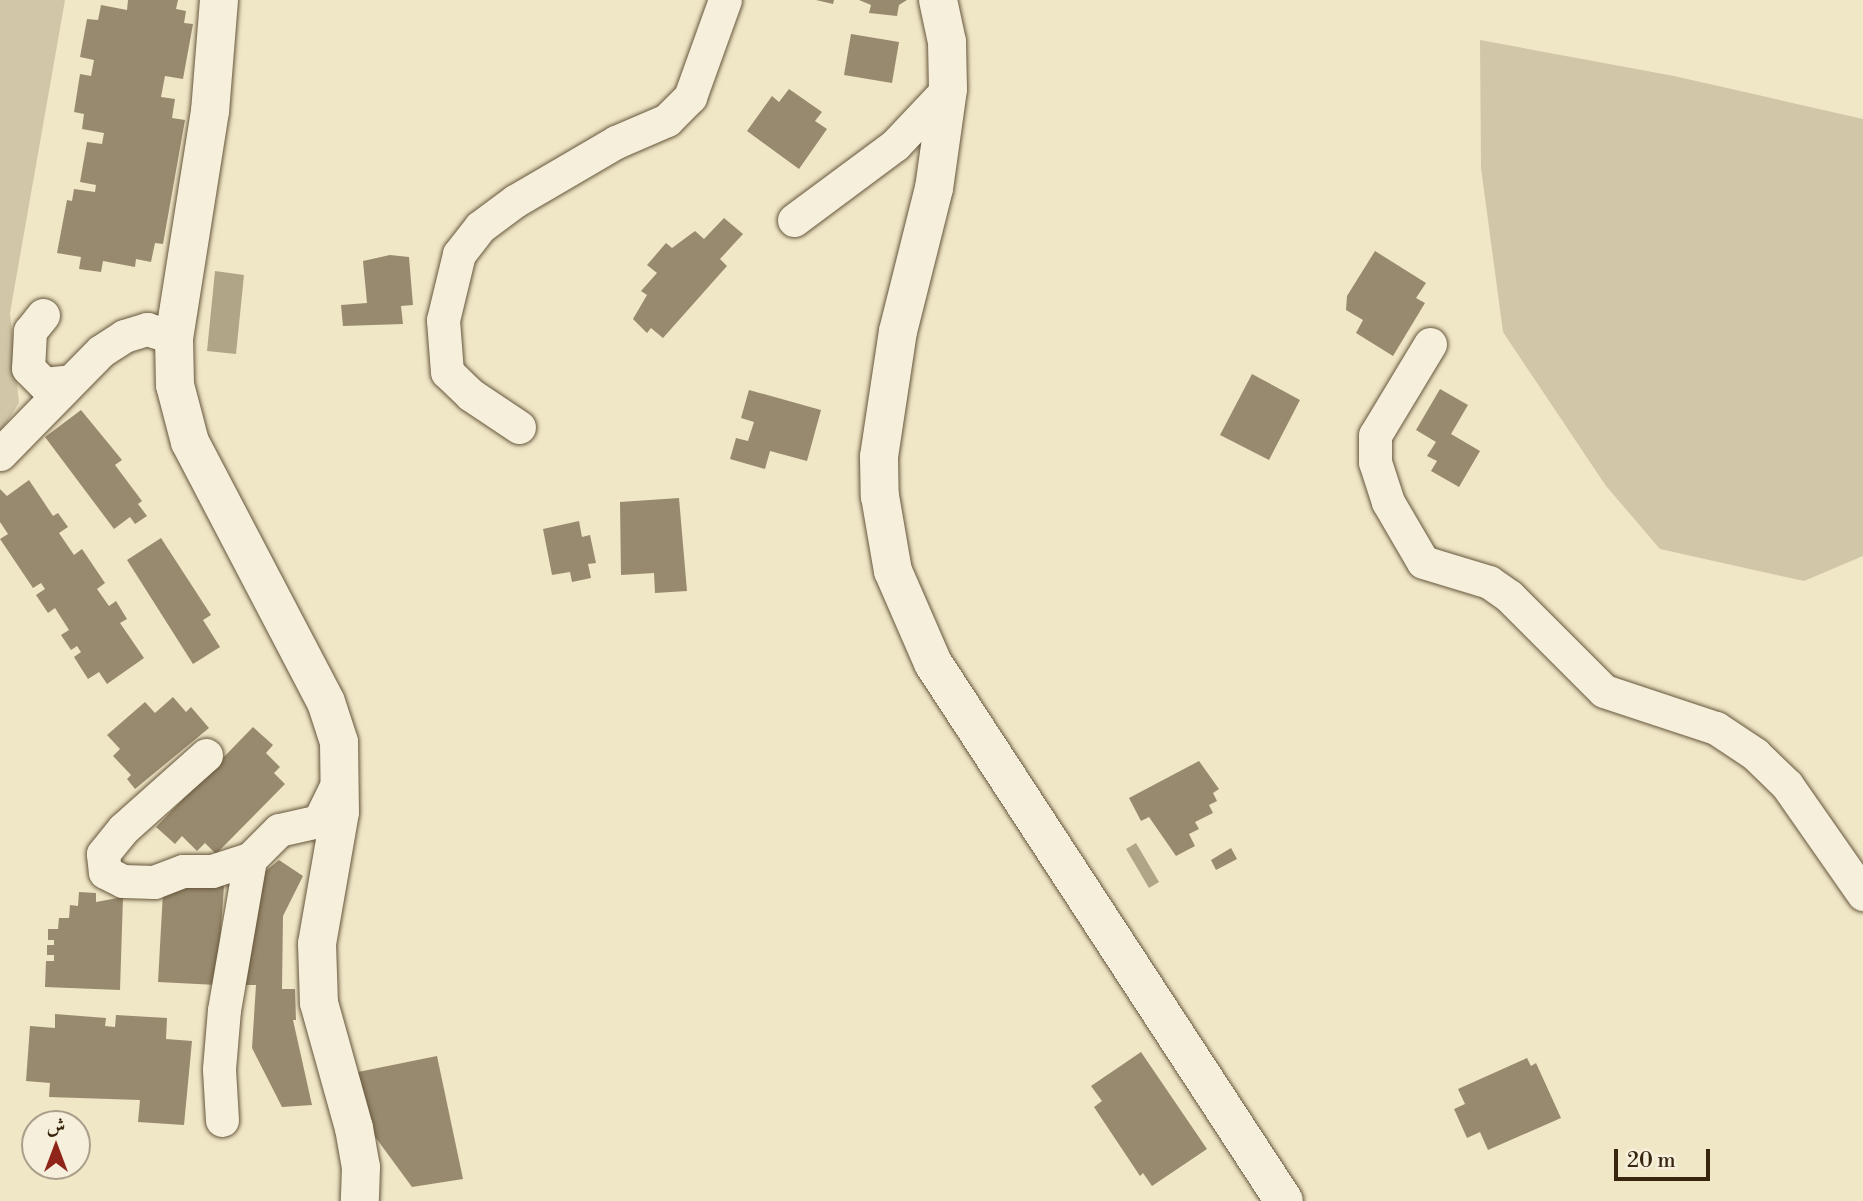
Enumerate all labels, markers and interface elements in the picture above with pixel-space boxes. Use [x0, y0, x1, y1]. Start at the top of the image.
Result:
north arrow [21, 1110, 91, 1180]
text: ش [47, 1114, 65, 1138]
scale bar [1618, 1134, 1714, 1178]
text: 20 m [1627, 1148, 1676, 1174]

